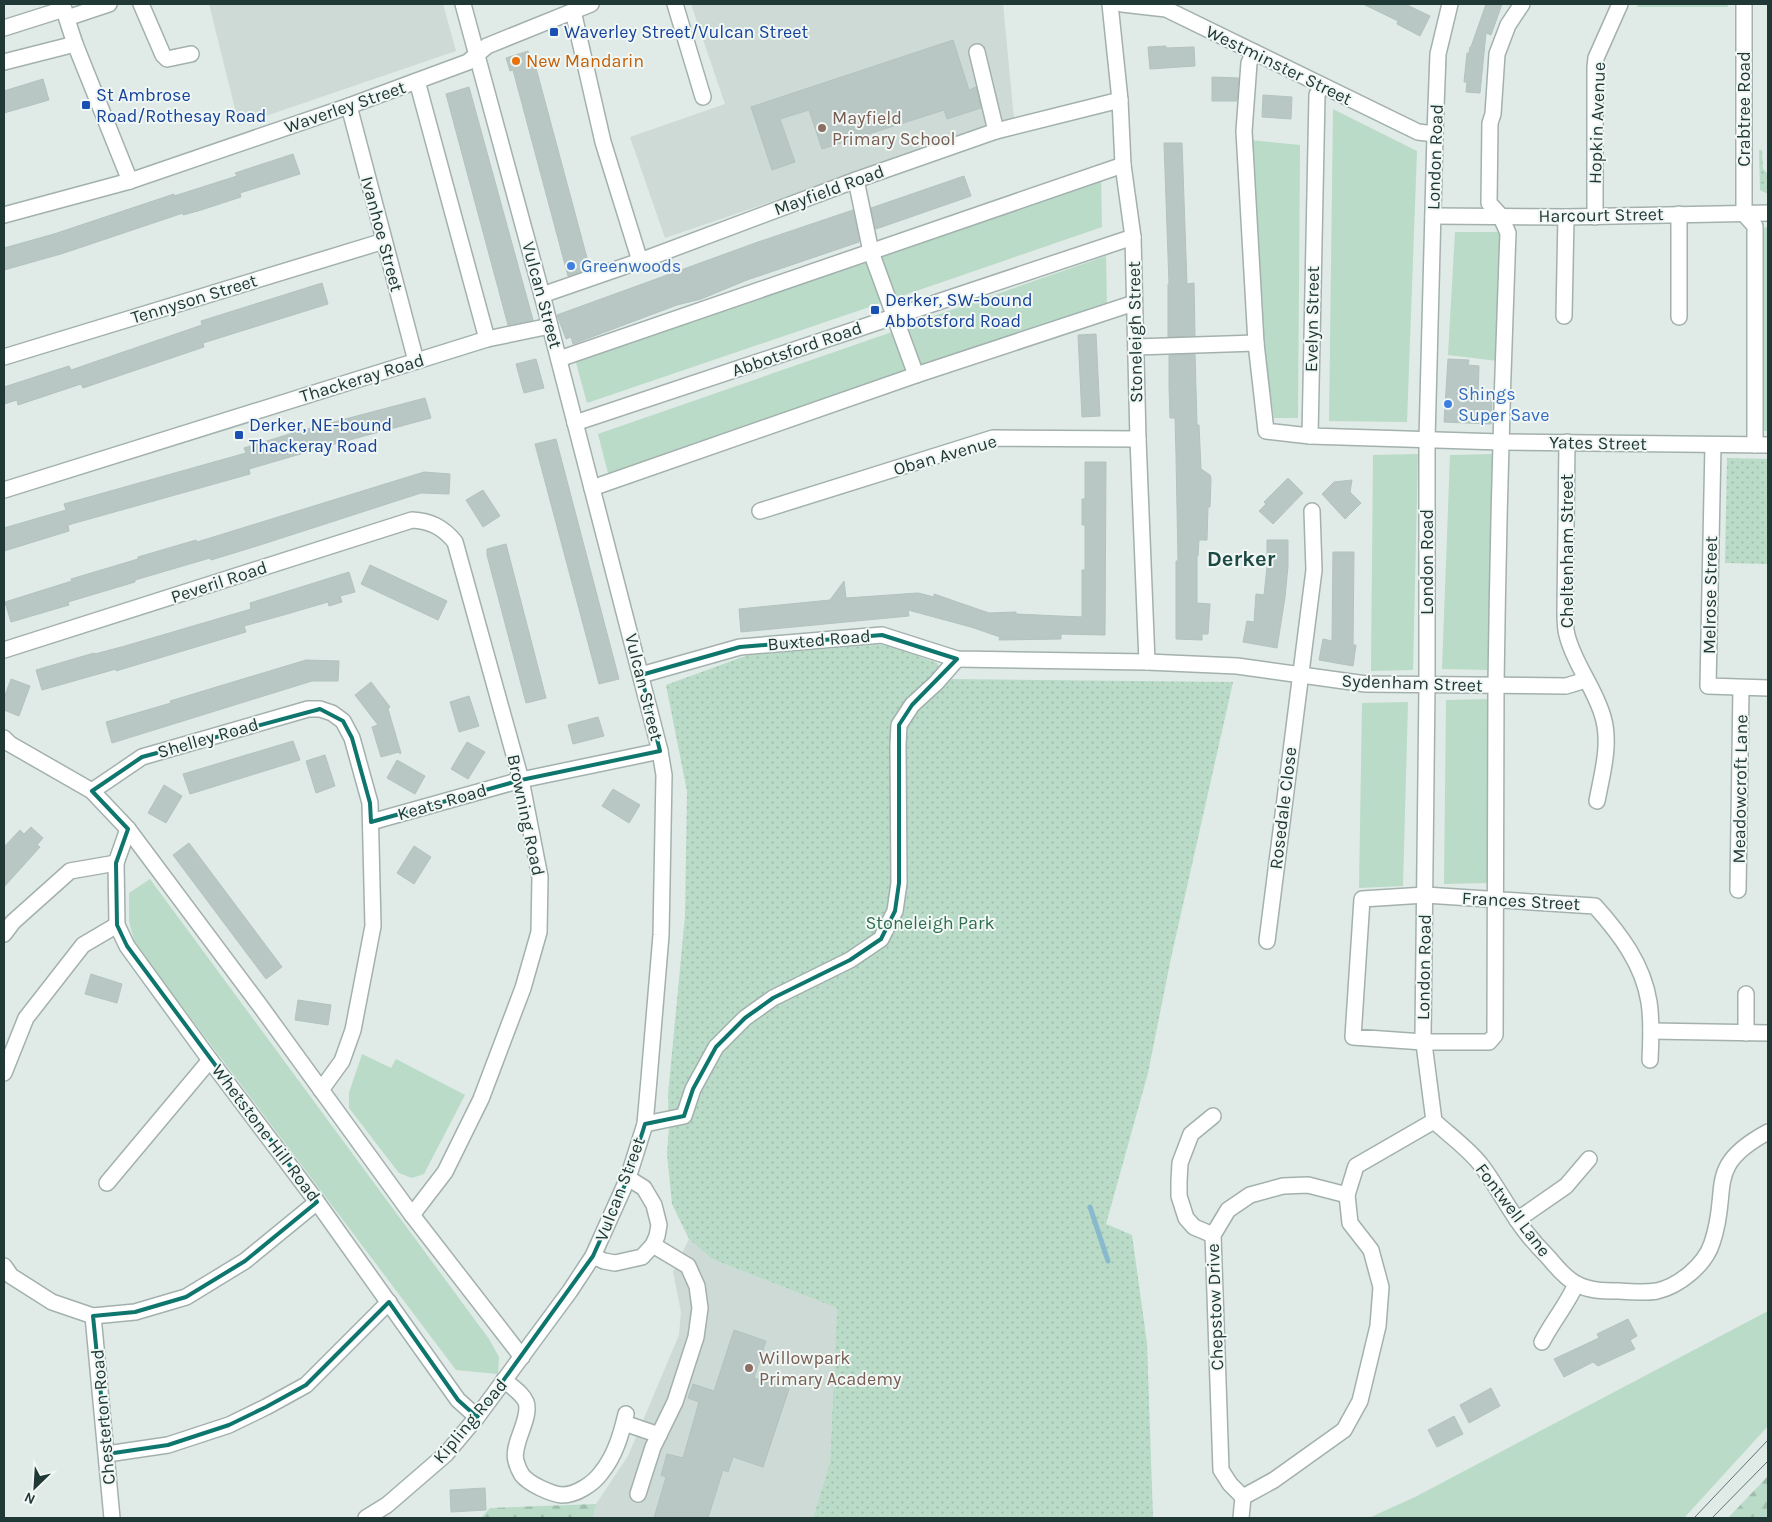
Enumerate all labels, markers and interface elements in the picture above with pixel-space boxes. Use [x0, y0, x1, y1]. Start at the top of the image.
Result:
street label: Westminster Street [1202, 20, 1356, 110]
place label: Waverley Street/Vulcan Street [564, 21, 808, 43]
marker: Waverley Street/Vulcan Street [548, 26, 560, 38]
place label: New Mandarin [526, 50, 644, 72]
street label: Crabtree Road [1733, 51, 1755, 167]
marker: New Mandarin [510, 55, 522, 67]
street label: Hopkin Avenue [1584, 62, 1610, 184]
street label: Waverley Street [282, 76, 409, 138]
place label: St Ambrose Road/Rothesay Road [96, 84, 266, 127]
marker: St Ambrose Road/Rothesay Road [80, 99, 92, 111]
street label: London Road [1422, 104, 1448, 210]
place label: Mayfield Primary School [832, 107, 956, 150]
marker: Mayfield Primary School [816, 122, 828, 134]
street label: Mayfield Road [771, 160, 887, 220]
street label: Ivanhoe Street [356, 174, 408, 294]
street label: Harcourt Street [1538, 203, 1664, 227]
street label: Vulcan Street [517, 239, 567, 351]
place label: Greenwoods [581, 255, 681, 277]
marker: Greenwoods [565, 260, 577, 272]
street label: Stoneleigh Street [1123, 261, 1147, 403]
street label: Evelyn Street [1300, 265, 1324, 372]
street label: Tennyson Street [128, 269, 260, 329]
place label: Derker, SW-bound Abbotsford Road [885, 289, 1033, 332]
marker: Derker, SW-bound Abbotsford Road [869, 304, 881, 316]
street label: Abbotsford Road [729, 316, 865, 382]
street label: Thackeray Road [297, 349, 427, 407]
place label: Shings Super Save [1458, 383, 1549, 426]
marker: Shings Super Save [1442, 398, 1454, 410]
place label: Derker, NE-bound Thackeray Road [249, 414, 392, 457]
marker: Derker, NE-bound Thackeray Road [233, 429, 245, 441]
street label: Oban Avenue [891, 430, 999, 480]
street label: Yates Street [1549, 431, 1647, 455]
street label: Cheltenham Street [1556, 474, 1578, 628]
street label: London Road [1416, 509, 1438, 615]
street label: Melrose Street [1698, 535, 1722, 654]
district label: Derker [1207, 546, 1276, 572]
street label: Peveril Road [168, 556, 270, 608]
street label: Buxted Road [766, 625, 872, 655]
street label: Vulcan Street [620, 631, 668, 743]
street label: Sydenham Street [1341, 670, 1483, 696]
street label: Shelley Road [155, 713, 261, 763]
street label: Meadowcroft Lane [1728, 714, 1752, 864]
street label: Rosedale Close [1265, 745, 1301, 871]
street label: Browning Road [502, 752, 550, 878]
street label: Keats Road [395, 779, 489, 825]
street label: Frances Street [1461, 887, 1581, 915]
park label: Stoneleigh Park [865, 912, 995, 934]
street label: London Road [1412, 914, 1436, 1020]
street label: Whetstone Hill Road [207, 1060, 325, 1206]
street label: Vulcan Street [590, 1134, 650, 1244]
street label: Fontwell Lane [1471, 1159, 1555, 1261]
street label: Chepstow Drive [1202, 1243, 1228, 1371]
place label: Willowpark Primary Academy [759, 1347, 902, 1390]
street label: Chesterton Road [86, 1348, 120, 1486]
marker: Willowpark Primary Academy [743, 1362, 755, 1374]
street label: Kipling Road [428, 1374, 512, 1468]
north arrow [10, 1462, 60, 1512]
text: N [22, 1489, 38, 1508]

